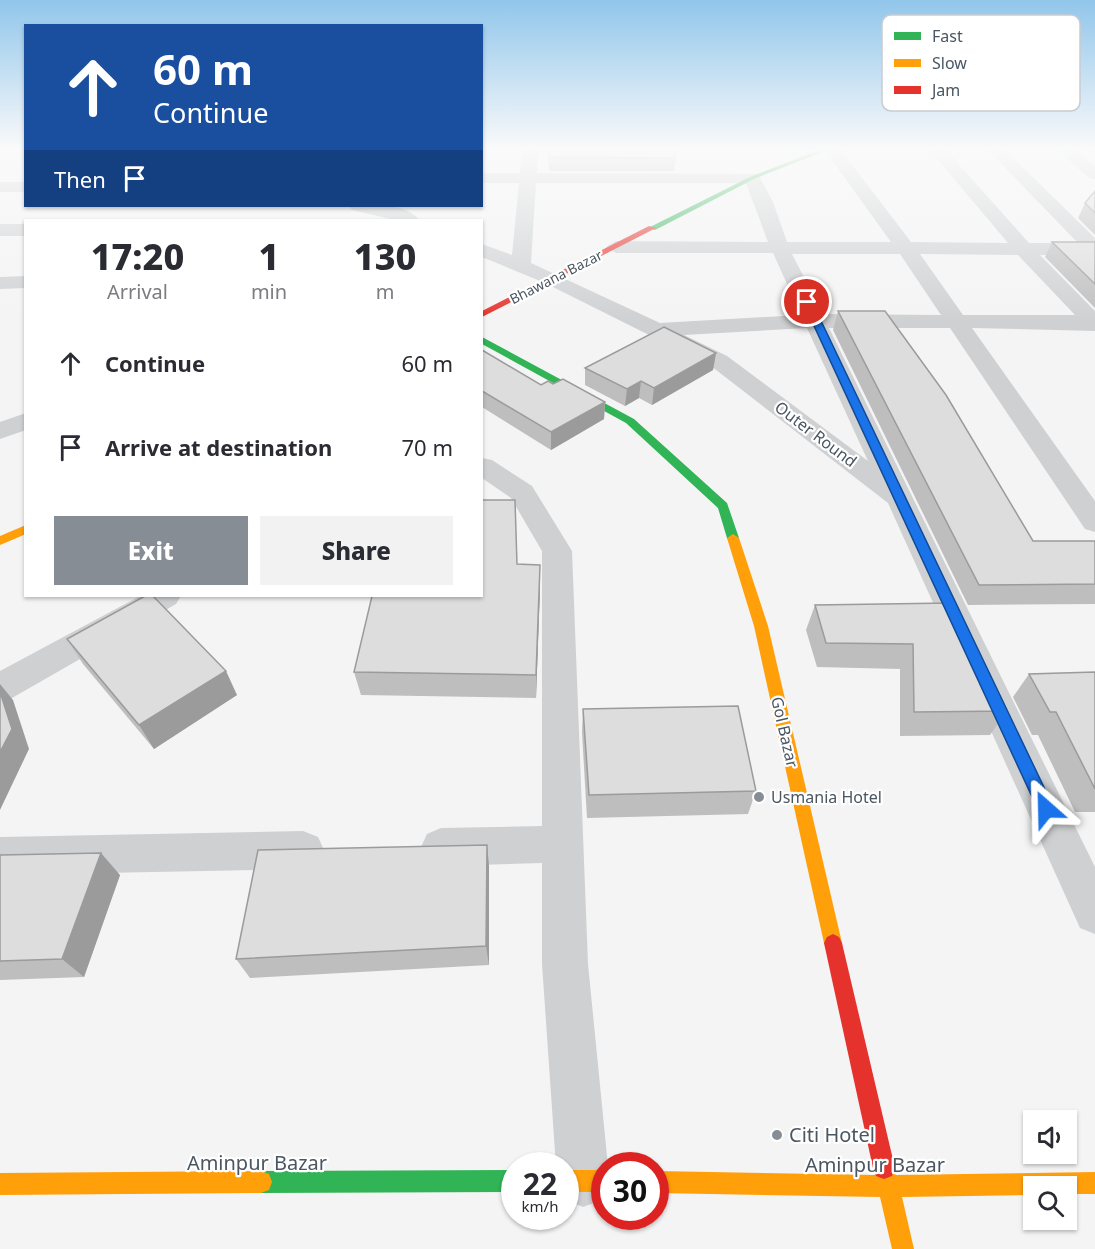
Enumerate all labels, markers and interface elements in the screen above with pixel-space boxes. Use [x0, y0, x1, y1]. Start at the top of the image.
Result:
legend [882, 15, 1080, 111]
text: Fast [932, 25, 963, 47]
text: 60 m [153, 40, 253, 97]
icon: ahead [54, 48, 132, 126]
text: Slow [932, 52, 967, 74]
text: Jam [930, 79, 960, 101]
text: Continue [153, 94, 268, 131]
icon: arrive [118, 162, 151, 195]
text: Then [54, 164, 106, 194]
text: 17:20 [91, 232, 184, 281]
text: 1 [259, 232, 279, 281]
text: 130 [354, 232, 416, 281]
street label: Bhawana Bazar [506, 245, 606, 308]
pin [781, 276, 832, 327]
text: Arrival [107, 278, 168, 305]
text: min [251, 278, 287, 305]
text: m [376, 278, 394, 305]
icon: arrive [790, 285, 823, 318]
icon: ahead [54, 347, 87, 380]
text: Continue [105, 348, 205, 378]
text: 60 m [402, 348, 453, 378]
street label: Outer Round [771, 396, 861, 472]
icon: arrive [54, 431, 87, 464]
text: Arrive at destination [105, 432, 332, 462]
text: 70 m [402, 432, 453, 462]
button: Exit [54, 516, 248, 585]
button: Share [260, 516, 453, 585]
street label: Gol Bazar [766, 694, 804, 770]
position arrow [1014, 777, 1078, 841]
place label: Usmania Hotel [771, 786, 882, 808]
marker: Usmania Hotel [752, 790, 766, 804]
map controls [1023, 1110, 1077, 1230]
button: sound [1023, 1110, 1077, 1164]
place label: Citi Hotel [789, 1121, 875, 1148]
marker: Citi Hotel [770, 1128, 784, 1142]
street label: Aminpur Bazar [187, 1149, 327, 1176]
street label: Aminpur Bazar [805, 1151, 945, 1178]
speed limit sign: 30 [591, 1152, 669, 1230]
text: 22 [523, 1163, 557, 1204]
button: search [1023, 1176, 1077, 1230]
text: km/h [522, 1196, 558, 1216]

